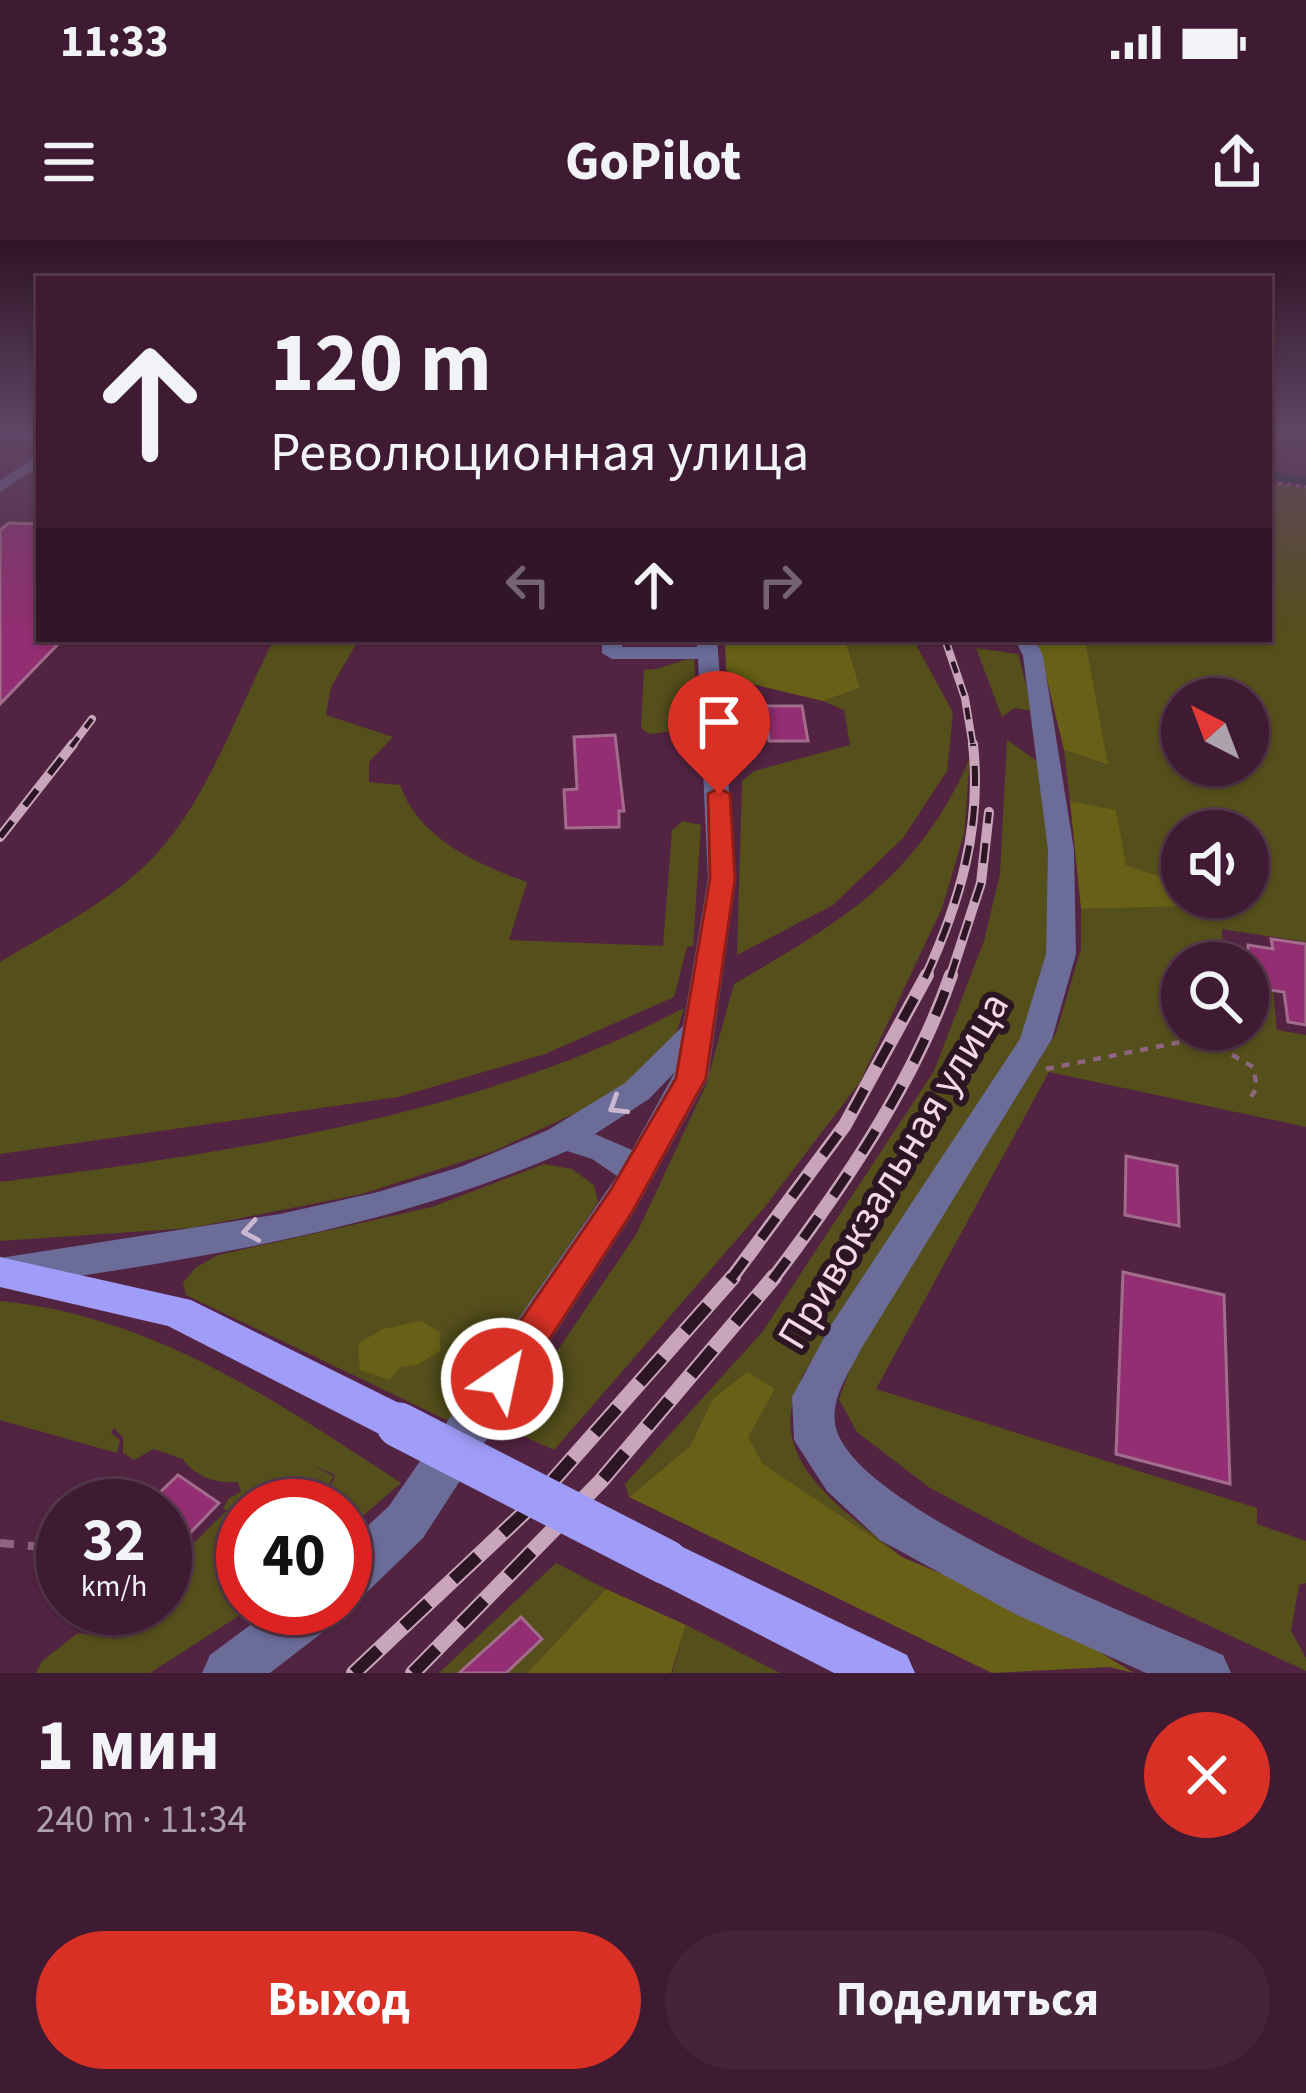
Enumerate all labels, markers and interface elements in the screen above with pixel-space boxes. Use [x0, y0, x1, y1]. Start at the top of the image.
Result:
text: 11:33 [60, 10, 169, 74]
text: GoPilot [565, 124, 741, 201]
icon: menu [36, 129, 102, 195]
icon: share [1204, 129, 1270, 195]
text: 120 m [270, 304, 492, 424]
icon: ahead [72, 324, 228, 480]
text: Революционная улица [270, 415, 809, 492]
icon: left [495, 552, 561, 618]
icon: ahead [621, 552, 687, 618]
icon: right [747, 552, 813, 618]
pin [668, 671, 770, 794]
north arrow [1161, 678, 1269, 786]
map controls [1161, 678, 1269, 1050]
icon: arrive [686, 689, 752, 755]
button: sound [1161, 810, 1269, 918]
button: search [1161, 942, 1269, 1050]
street label: Привокзальная улица [763, 981, 1024, 1361]
one-way arrow [608, 1092, 630, 1114]
one-way arrow [241, 1218, 261, 1243]
position arrow [439, 1316, 565, 1442]
speed limit sign: 40 [216, 1479, 372, 1635]
text: 32 [82, 1499, 146, 1584]
text: km/h [81, 1565, 147, 1608]
text: 1 мин [36, 1695, 220, 1798]
button: close [1144, 1712, 1270, 1838]
text: 240 m · 11:34 [36, 1792, 247, 1848]
button: Выход [36, 1931, 641, 2069]
button: Поделиться [665, 1931, 1270, 2069]

